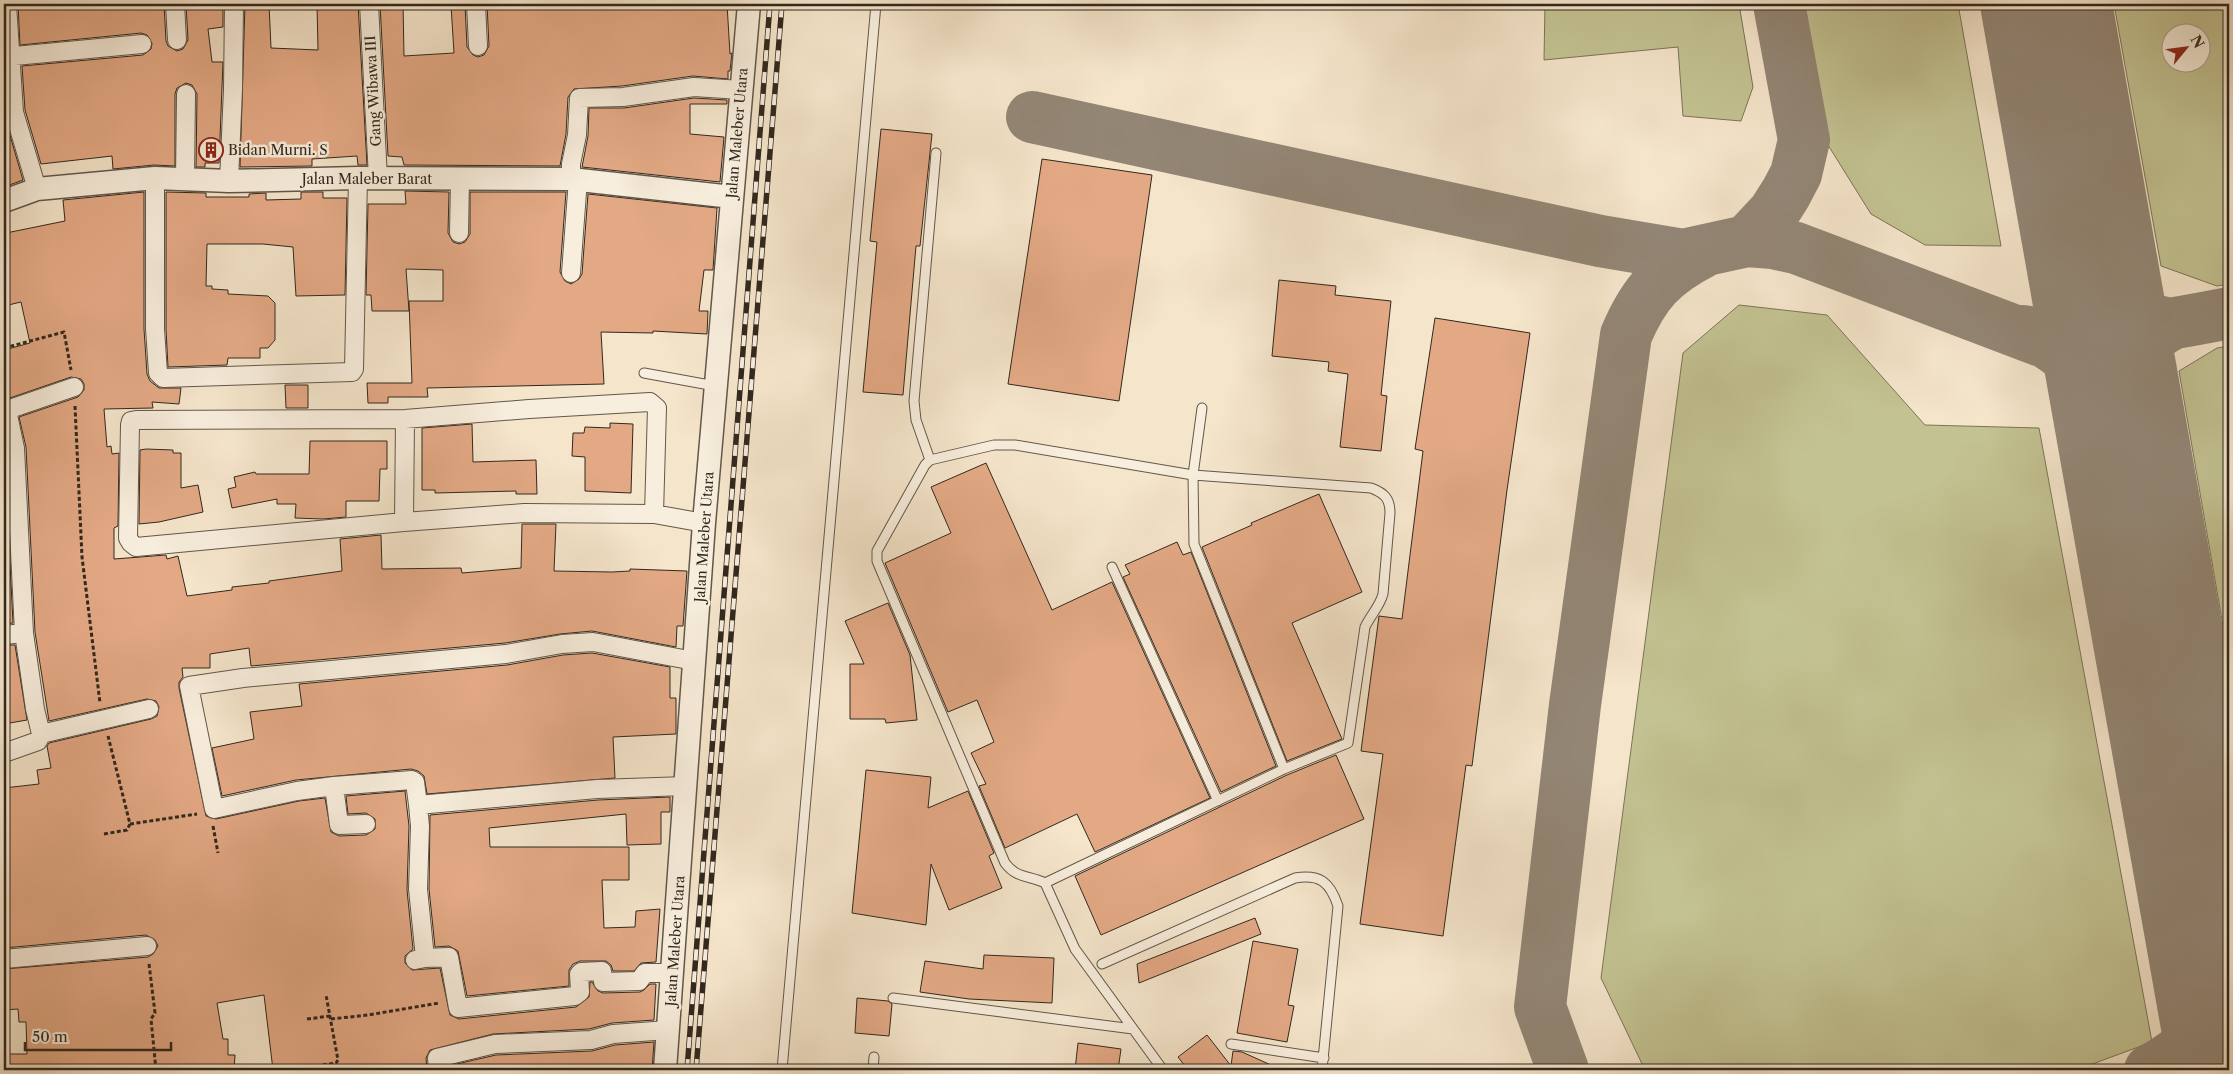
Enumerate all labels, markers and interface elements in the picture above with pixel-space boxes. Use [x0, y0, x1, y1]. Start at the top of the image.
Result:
north arrow [2160, 22, 2210, 72]
text: N [2187, 32, 2208, 51]
street label: Gang Wibawa III [361, 35, 385, 147]
street label: Jalan Maleber Utara [722, 66, 752, 201]
building icon: Bidan Murni. S [198, 137, 224, 163]
place label: Bidan Murni. S [228, 141, 328, 159]
street label: Jalan Maleber Barat [300, 170, 432, 188]
street label: Jalan Maleber Utara [690, 470, 718, 605]
street label: Jalan Maleber Utara [661, 874, 689, 1009]
scale bar [25, 1019, 171, 1051]
text: 50 m [32, 1027, 68, 1046]

